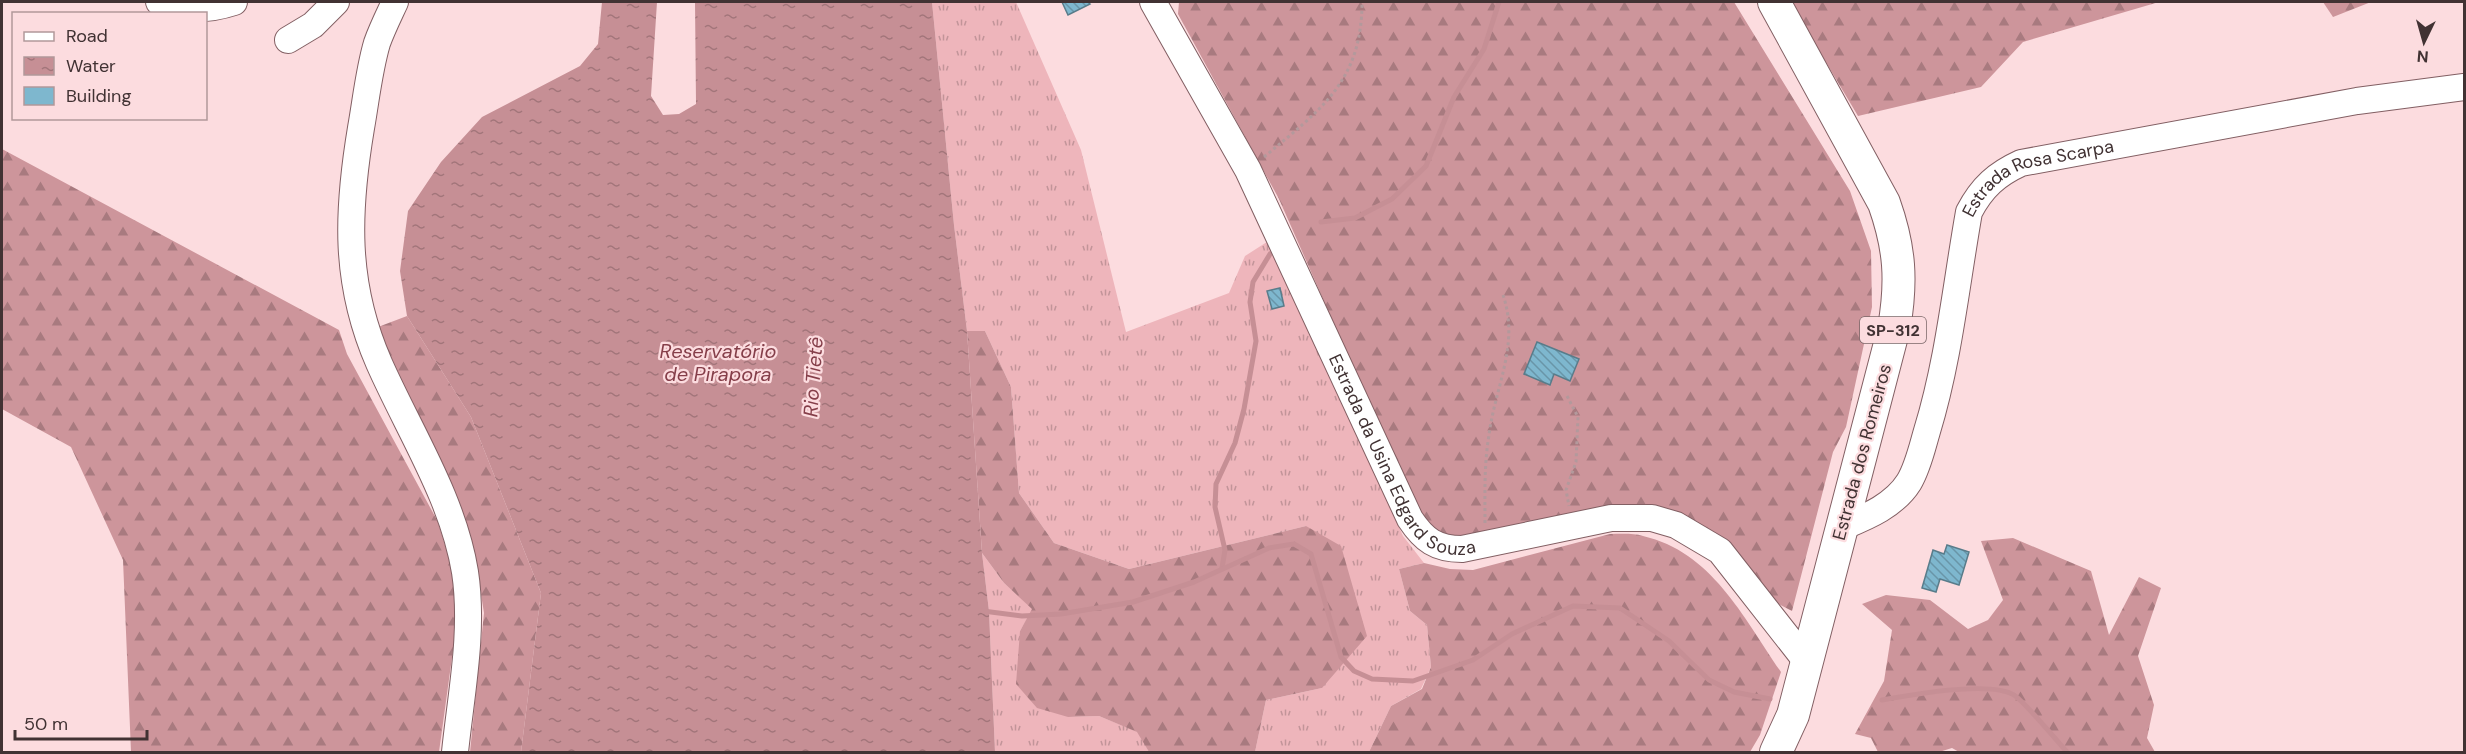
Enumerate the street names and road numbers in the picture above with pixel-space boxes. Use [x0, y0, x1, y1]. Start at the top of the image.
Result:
street label: Estrada Rosa Scarpa [1957, 134, 2116, 221]
road number: SP-312 [1860, 317, 1926, 343]
street label: Estrada da Usina Edgard Souza [1323, 350, 1478, 561]
street label: Estrada dos Romeiros [1827, 361, 1897, 543]

